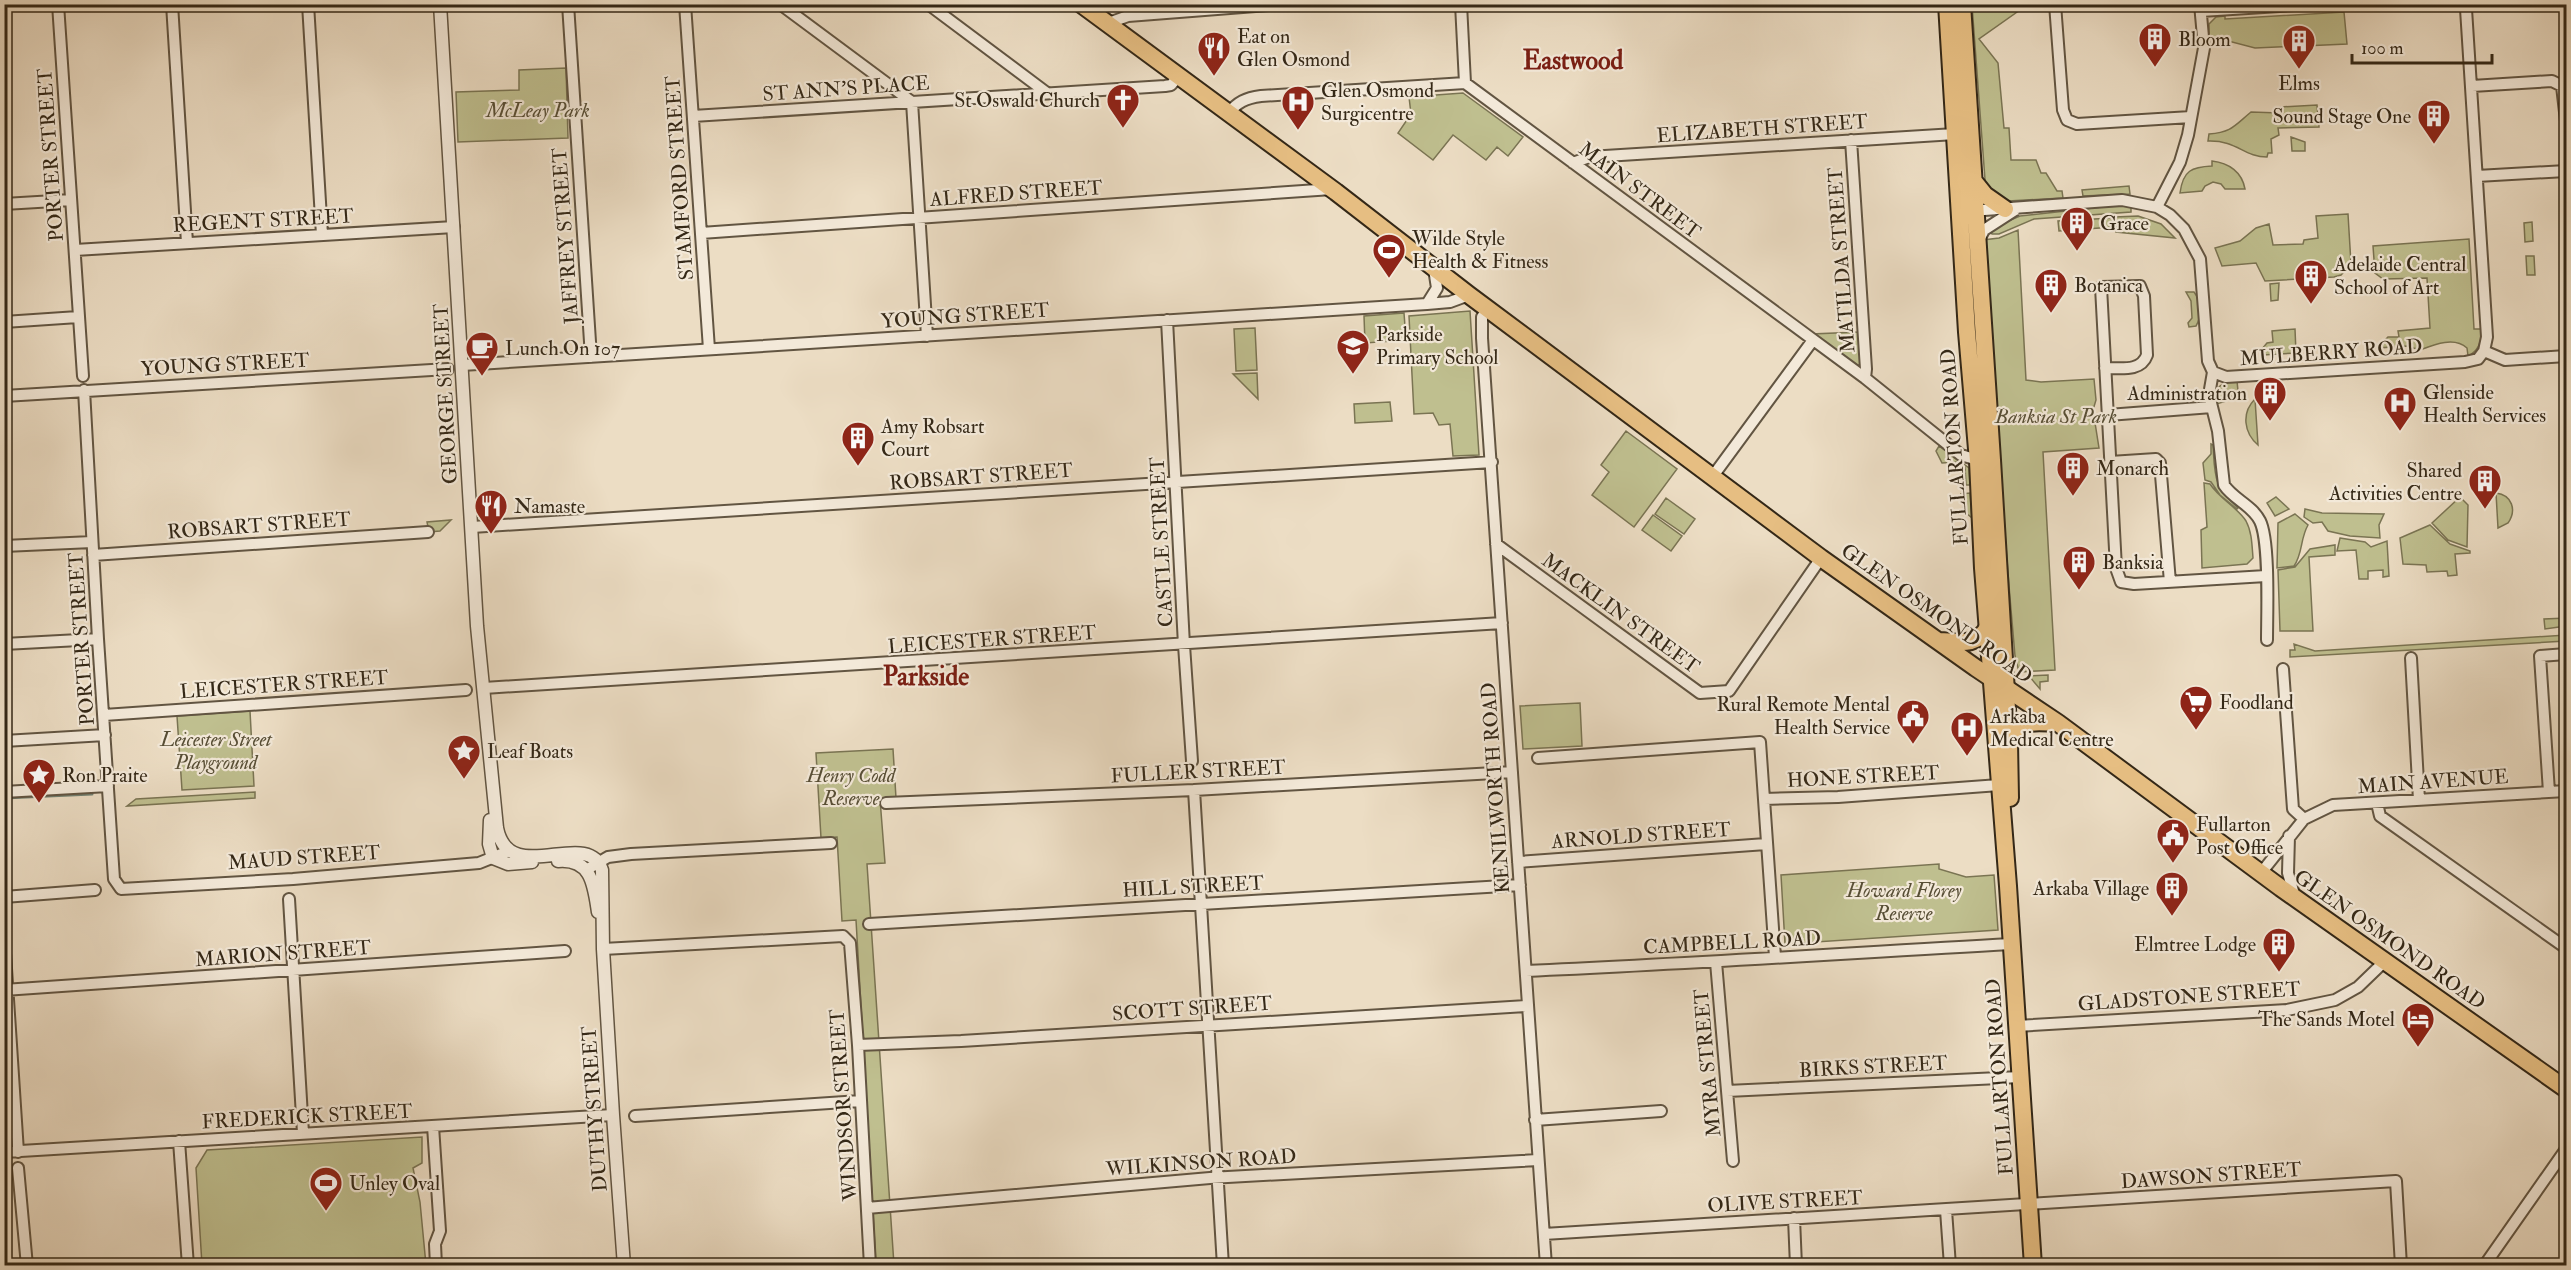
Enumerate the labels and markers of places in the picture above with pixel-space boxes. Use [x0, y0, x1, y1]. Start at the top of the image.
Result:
building icon: Bloom [2137, 21, 2173, 68]
building icon: Elms [2281, 23, 2317, 70]
place label: Eat on Glen Osmond [1237, 24, 1350, 72]
place label: Bloom [2178, 27, 2231, 52]
restaurant icon: Eat on Glen Osmond [1196, 30, 1232, 77]
place label: Elms [2278, 71, 2320, 96]
place label: Glen Osmond Surgicentre [1321, 78, 1434, 126]
church icon: St Oswald Church [1105, 82, 1141, 129]
hospital icon: Glen Osmond Surgicentre [1280, 84, 1316, 131]
place label: St Oswald Church [954, 88, 1101, 113]
building icon: Sound Stage One [2416, 98, 2452, 145]
place label: Sound Stage One [2272, 104, 2411, 129]
building icon: Grace [2059, 205, 2095, 252]
place label: Grace [2100, 211, 2149, 236]
place label: Wilde Style Health & Fitness [1411, 226, 1548, 274]
sports icon: Wilde Style Health & Fitness [1371, 232, 1407, 279]
place label: Adelaide Central School of Art [2333, 252, 2466, 300]
building icon: Adelaide Central School of Art [2293, 258, 2329, 305]
building icon: Botanica [2033, 267, 2069, 314]
place label: Botanica [2074, 273, 2144, 298]
place label: Parkside Primary School [1376, 322, 1498, 370]
school or university icon: Parkside Primary School [1335, 328, 1371, 375]
cafe icon: Lunch On 107 [464, 330, 500, 377]
place label: Lunch On 107 [505, 336, 620, 361]
building icon: Administration [2252, 375, 2288, 422]
place label: Glenside Health Services [2423, 380, 2546, 428]
place label: Administration [2126, 381, 2247, 406]
hospital icon: Glenside Health Services [2382, 385, 2418, 432]
place label: Amy Robsart Court [880, 414, 985, 462]
building icon: Amy Robsart Court [840, 420, 876, 467]
building icon: Monarch [2055, 450, 2091, 497]
place label: Monarch [2096, 456, 2170, 481]
place label: Shared Activities Centre [2328, 458, 2462, 506]
building icon: Shared Activities Centre [2467, 463, 2503, 510]
restaurant icon: Namaste [473, 488, 509, 535]
place label: Namaste [514, 494, 585, 519]
building icon: Banksia [2061, 544, 2097, 591]
place label: Banksia [2102, 550, 2164, 575]
supermarket icon: Foodland [2178, 684, 2214, 731]
place label: Foodland [2219, 690, 2294, 715]
place label: Rural Remote Mental Health Service [1716, 692, 1890, 740]
public building icon: Rural Remote Mental Health Service [1895, 698, 1931, 745]
place label: Arkaba Medical Centre [1989, 704, 2114, 752]
hospital icon: Arkaba Medical Centre [1949, 710, 1985, 757]
place icon: Leaf Boats [446, 733, 482, 780]
place label: Leaf Boats [487, 739, 573, 764]
place icon: Ron Praite [21, 757, 57, 804]
place label: Ron Praite [62, 763, 148, 788]
place label: Fullarton Post Office [2196, 812, 2283, 860]
public building icon: Fullarton Post Office [2155, 817, 2191, 864]
building icon: Arkaba Village [2154, 870, 2190, 917]
place label: Arkaba Village [2032, 876, 2149, 901]
building icon: Elmtree Lodge [2261, 926, 2297, 973]
place label: Elmtree Lodge [2134, 932, 2256, 957]
hotel icon: The Sands Motel [2400, 1001, 2436, 1048]
place label: The Sands Motel [2258, 1007, 2395, 1032]
sports icon: Unley Oval [308, 1165, 344, 1212]
place label: Unley Oval [349, 1171, 440, 1196]

